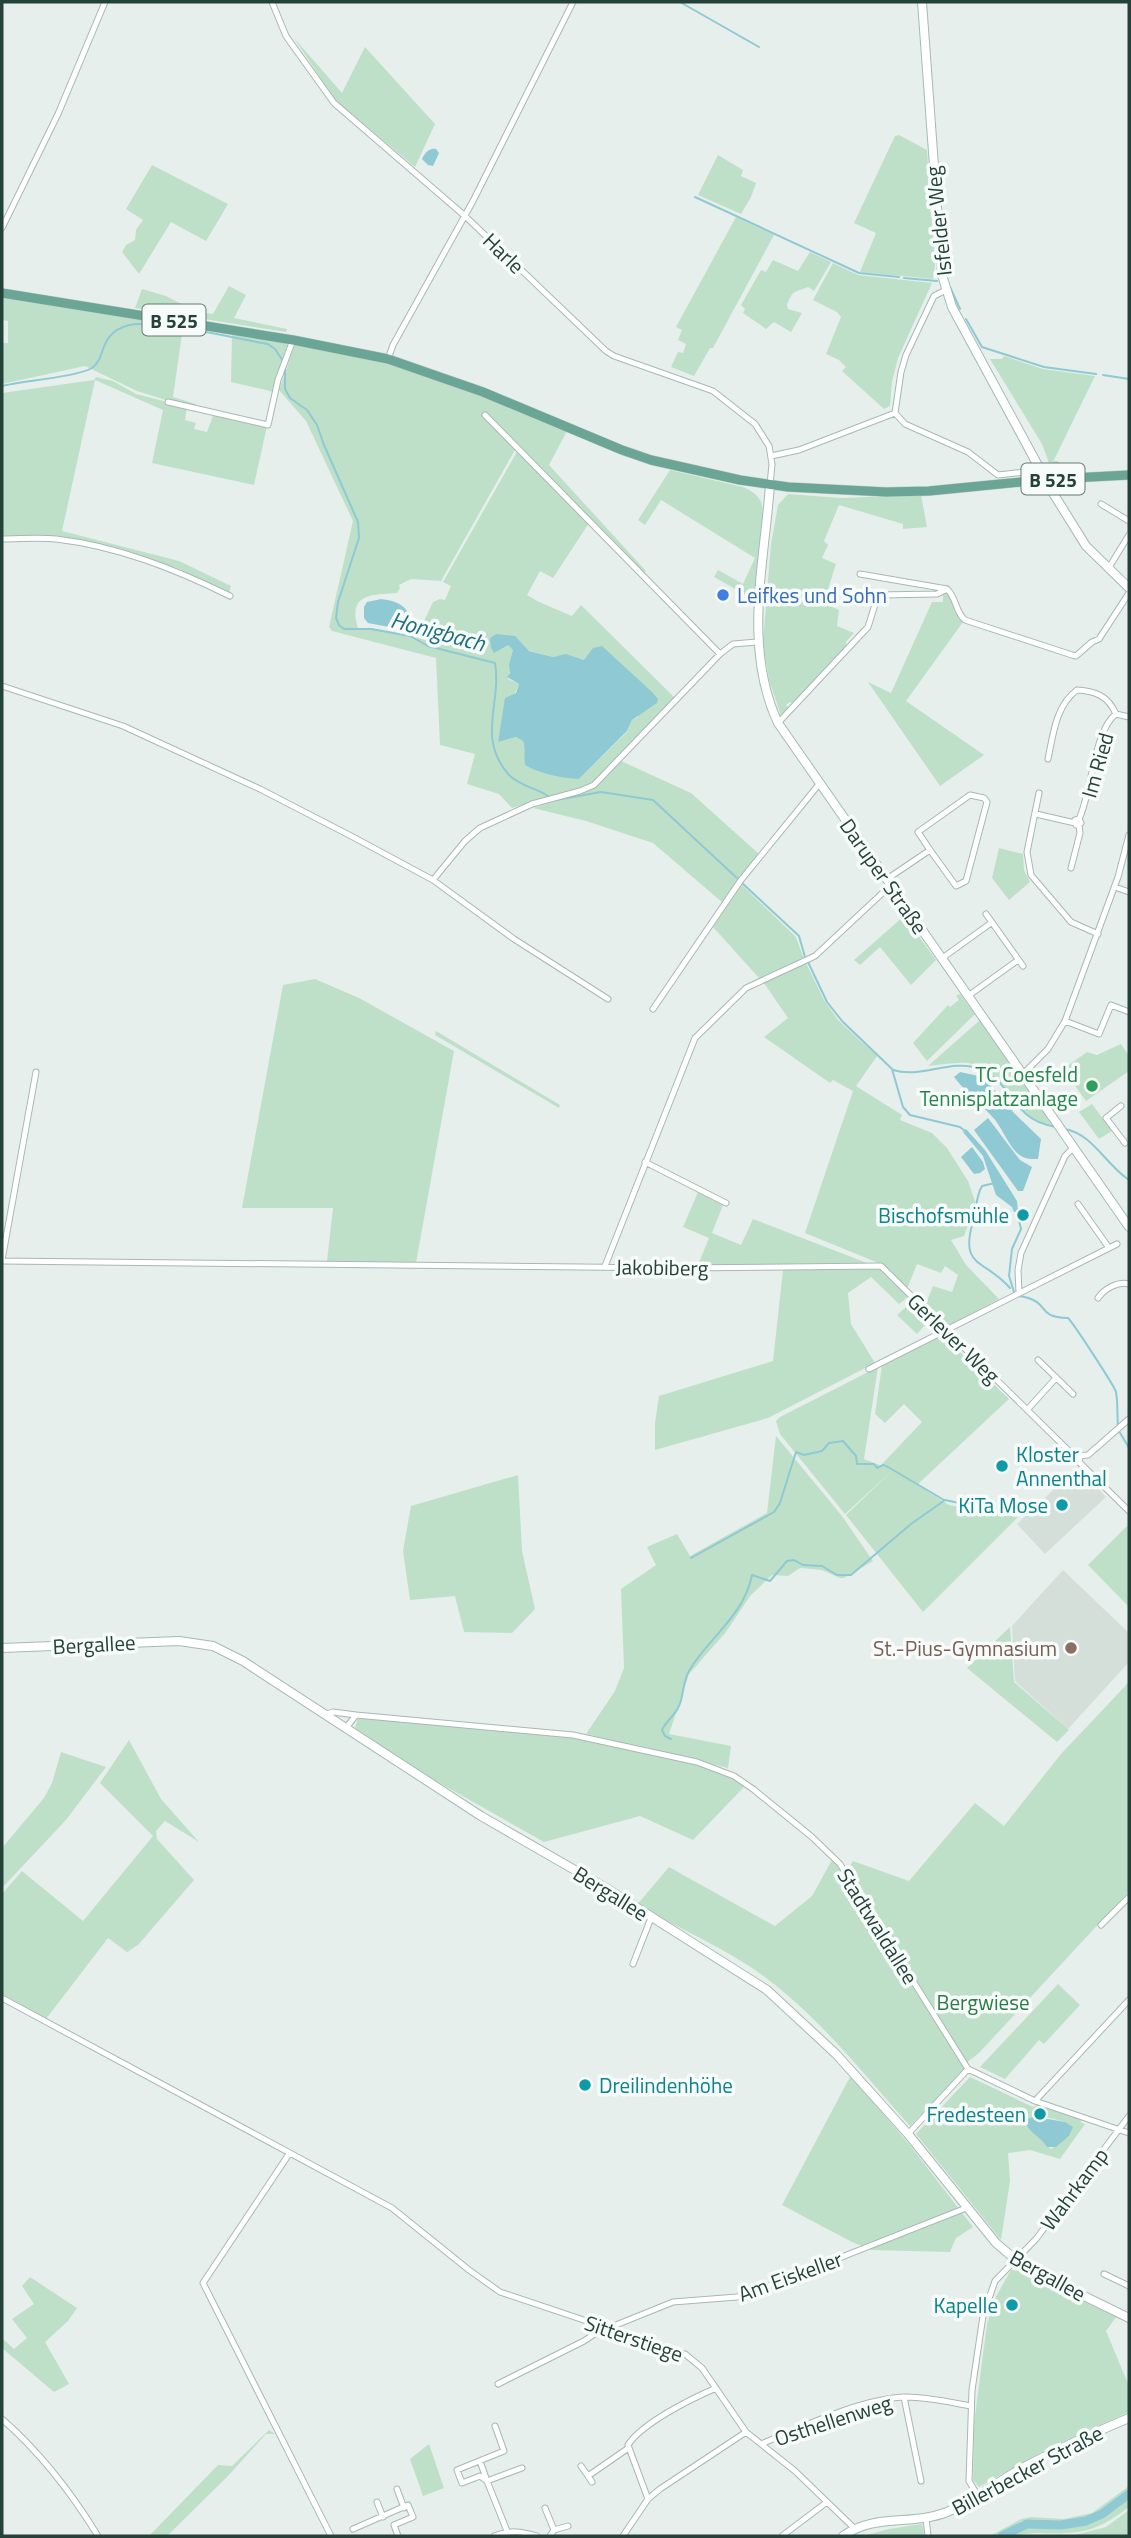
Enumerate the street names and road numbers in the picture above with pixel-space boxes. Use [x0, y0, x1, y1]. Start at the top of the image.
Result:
street label: Isfelder Weg [916, 164, 960, 278]
street label: Harle [476, 225, 532, 281]
road number: B 525 [142, 304, 206, 336]
road number: B 525 [1021, 464, 1084, 494]
street label: Im Ried [1072, 729, 1122, 801]
street label: Daruper Straße [832, 812, 936, 940]
street label: Jakobiberg [615, 1250, 709, 1284]
street label: Gerlever Weg [900, 1285, 1008, 1391]
street label: Bergallee [52, 1626, 136, 1662]
street label: Bergallee [567, 1857, 655, 1929]
street label: Stadtwaldallee [830, 1862, 926, 1990]
street label: Wahrkamp [1032, 2141, 1116, 2237]
street label: Bergallee [1004, 2241, 1092, 2309]
street label: Am Eiskeller [733, 2242, 847, 2310]
street label: Sitterstiege [580, 2306, 688, 2370]
street label: Osthellenweg [770, 2386, 896, 2454]
street label: Billerbecker Straße [946, 2417, 1108, 2523]

